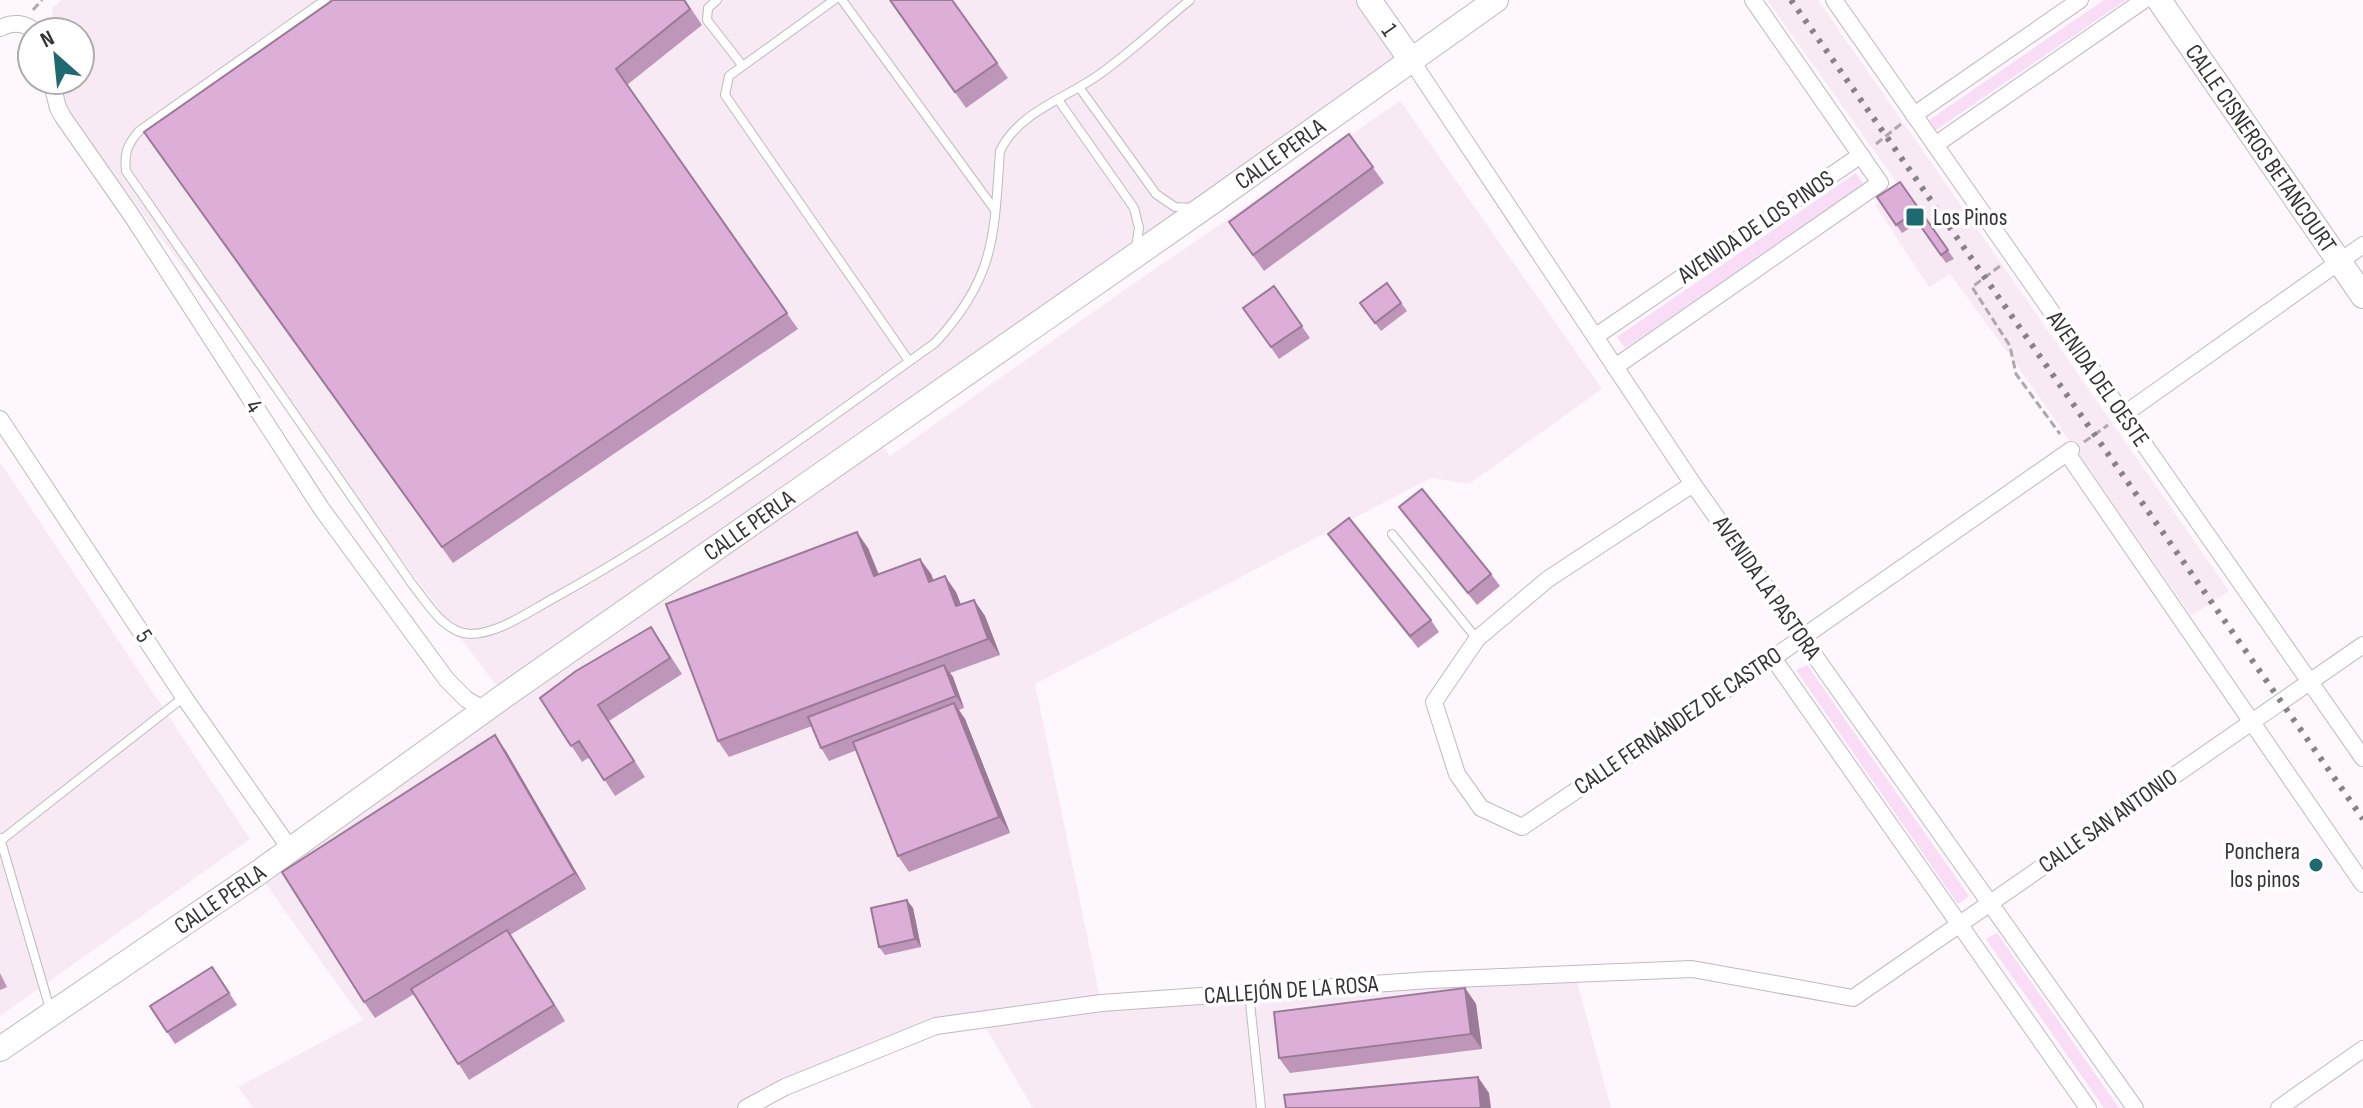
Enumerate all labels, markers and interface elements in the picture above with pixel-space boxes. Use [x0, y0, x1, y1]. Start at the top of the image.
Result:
north arrow [16, 16, 96, 96]
street label: 1 [1375, 18, 1404, 42]
text: N [36, 25, 59, 54]
street label: CALLE CISNEROS BETANCOURT [2179, 38, 2343, 258]
street label: CALLE PERLA [1229, 111, 1331, 196]
street label: AVENIDA DE LOS PINOS [1672, 164, 1839, 290]
place label: Los Pinos [1933, 203, 2007, 232]
marker: Los Pinos [1904, 206, 1926, 228]
street label: AVENIDA DEL OESTE [2040, 305, 2155, 452]
street label: 4 [239, 394, 269, 418]
street label: CALLE PERLA [698, 483, 800, 567]
street label: AVENIDA LA PASTORA [1706, 510, 1828, 666]
street label: 5 [129, 624, 159, 648]
street label: CALLE FERNÁNDEZ DE CASTRO [1569, 641, 1787, 801]
street label: CALLE SAN ANTONIO [2033, 762, 2183, 880]
place label: Ponchera los pinos [2224, 837, 2300, 894]
marker: Ponchera los pinos [2307, 856, 2325, 874]
street label: CALLE PERLA [169, 857, 272, 940]
street label: CALLEJÓN DE LA ROSA [1203, 969, 1380, 1011]

